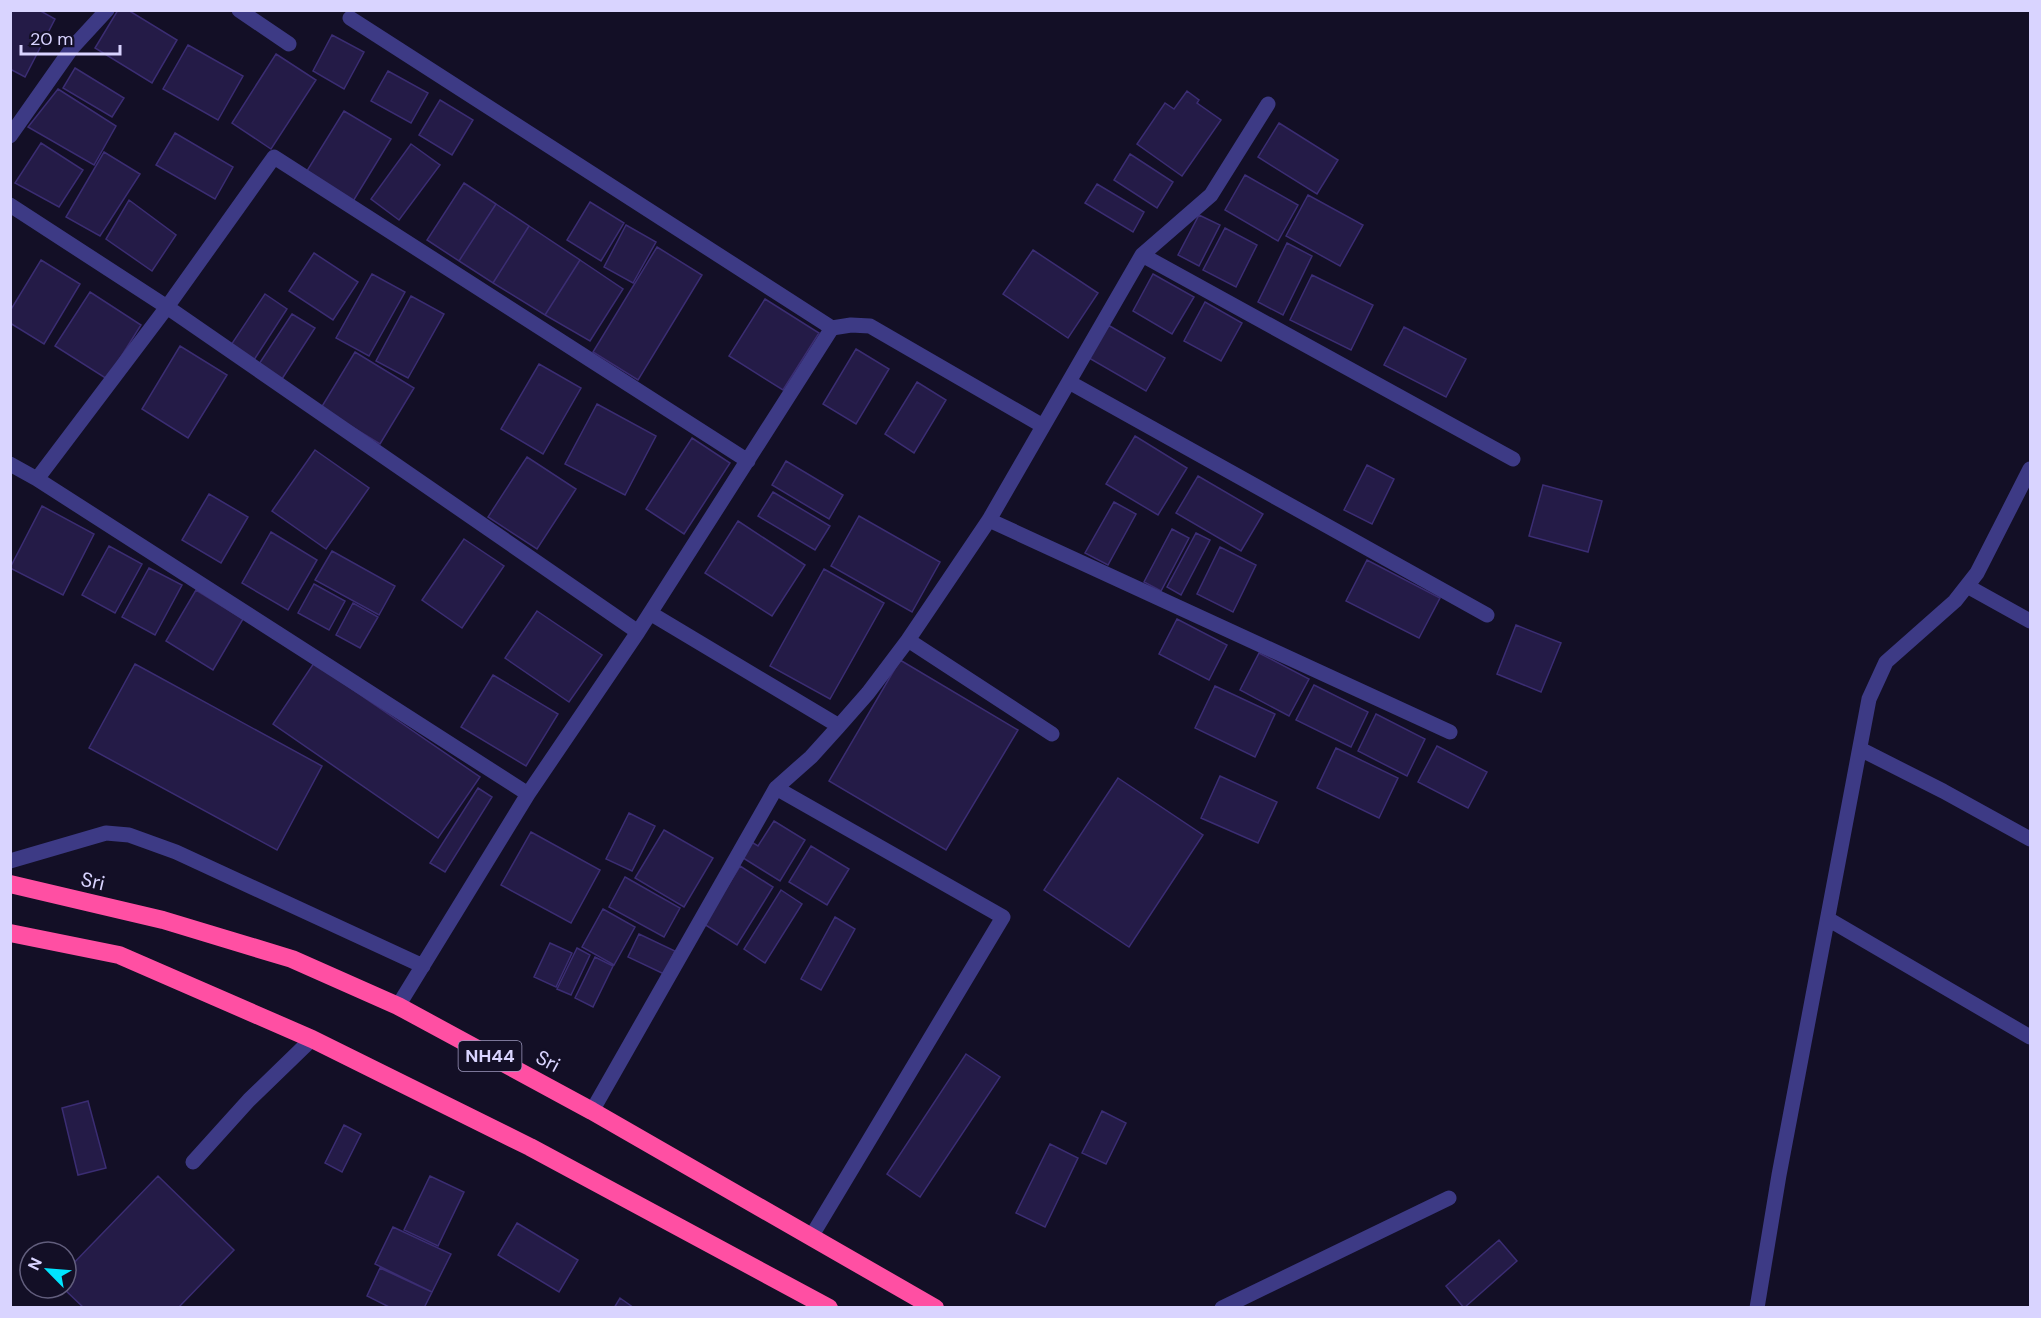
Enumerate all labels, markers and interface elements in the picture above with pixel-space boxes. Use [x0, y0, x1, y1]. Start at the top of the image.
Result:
scale bar [21, 18, 120, 56]
text: 20 m [30, 27, 73, 51]
street label: Sri [78, 866, 108, 896]
road number: NH44 [458, 1041, 522, 1071]
street label: Sri [531, 1044, 565, 1078]
north arrow [18, 1240, 78, 1300]
text: N [23, 1254, 47, 1274]

